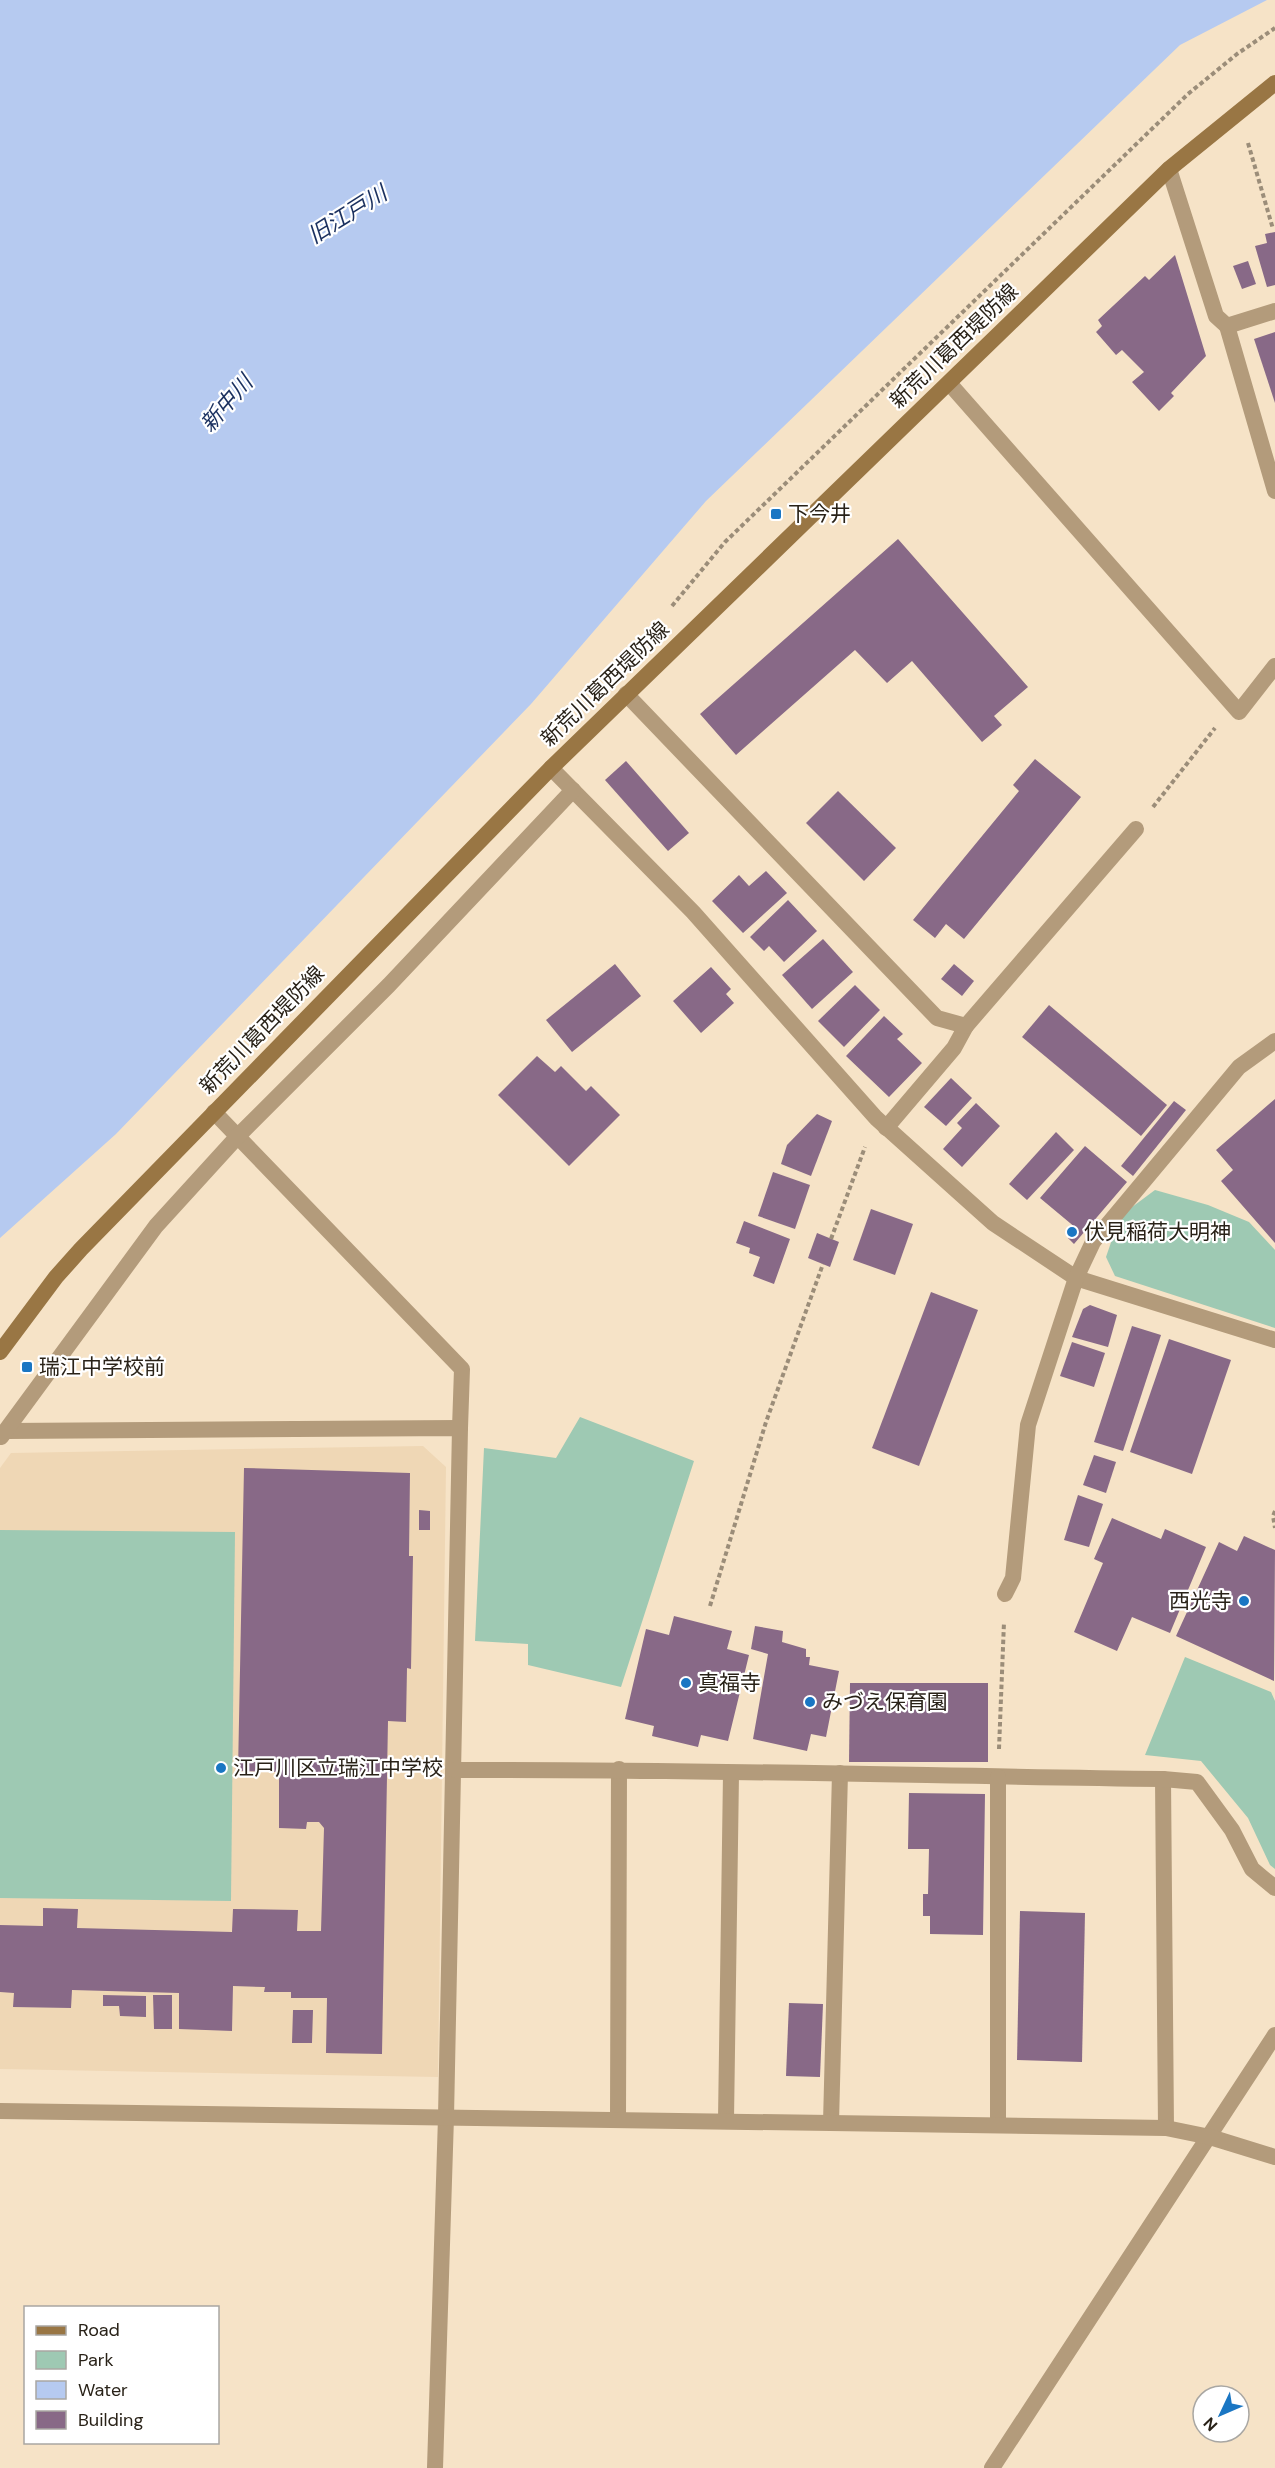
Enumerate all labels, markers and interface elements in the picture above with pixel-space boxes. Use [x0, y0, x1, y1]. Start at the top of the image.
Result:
water label: 旧江戸川 [302, 178, 394, 250]
street label: 新荒川葛西堤防線 [884, 278, 1024, 414]
water label: 新中川 [194, 367, 260, 438]
place label: 下今井 [788, 500, 851, 528]
marker: 下今井 [769, 507, 783, 521]
street label: 新荒川葛西堤防線 [535, 616, 675, 752]
street label: 新荒川葛西堤防線 [194, 960, 330, 1100]
place label: 伏見稲荷大明神 [1084, 1218, 1231, 1246]
marker: 伏見稲荷大明神 [1065, 1225, 1079, 1239]
place label: 瑞江中学校前 [39, 1353, 165, 1381]
marker: 瑞江中学校前 [20, 1360, 34, 1374]
place label: 西光寺 [1169, 1587, 1232, 1615]
marker: 西光寺 [1237, 1594, 1251, 1608]
place label: 真福寺 [698, 1669, 761, 1697]
marker: 真福寺 [679, 1676, 693, 1690]
place label: みづえ保育園 [822, 1688, 948, 1716]
marker: みづえ保育園 [803, 1695, 817, 1709]
place label: 江戸川区立瑞江中学校 [233, 1754, 443, 1782]
marker: 江戸川区立瑞江中学校 [214, 1761, 228, 1775]
legend [24, 2306, 219, 2444]
text: Road [78, 2318, 120, 2342]
text: Park [78, 2348, 114, 2372]
text: Water [78, 2378, 128, 2402]
north arrow [1191, 2384, 1251, 2444]
text: Building [78, 2408, 143, 2432]
text: N [1199, 2413, 1222, 2436]

